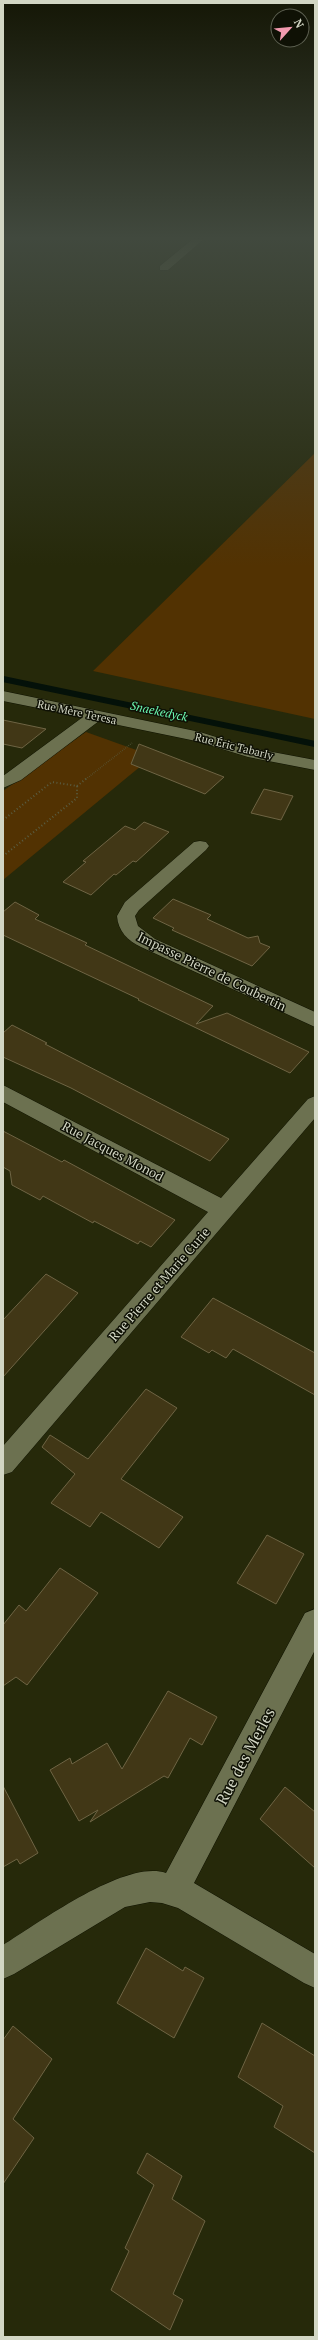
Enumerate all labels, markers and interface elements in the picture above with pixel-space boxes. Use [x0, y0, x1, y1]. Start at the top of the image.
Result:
north arrow [270, 8, 310, 48]
text: N [291, 17, 307, 31]
street label: Rue Mère Teresa [36, 697, 118, 727]
water label: Snaekedyck [129, 698, 189, 724]
street label: Rue Éric Tabarly [194, 730, 275, 763]
street label: Impasse Pierre de Coubertin [135, 927, 290, 1015]
street label: Rue Jacques Monod [59, 1117, 167, 1185]
street label: Rue Pierre et Marie Curie [104, 1223, 214, 1345]
street label: Rue des Merles [210, 1704, 280, 1808]

